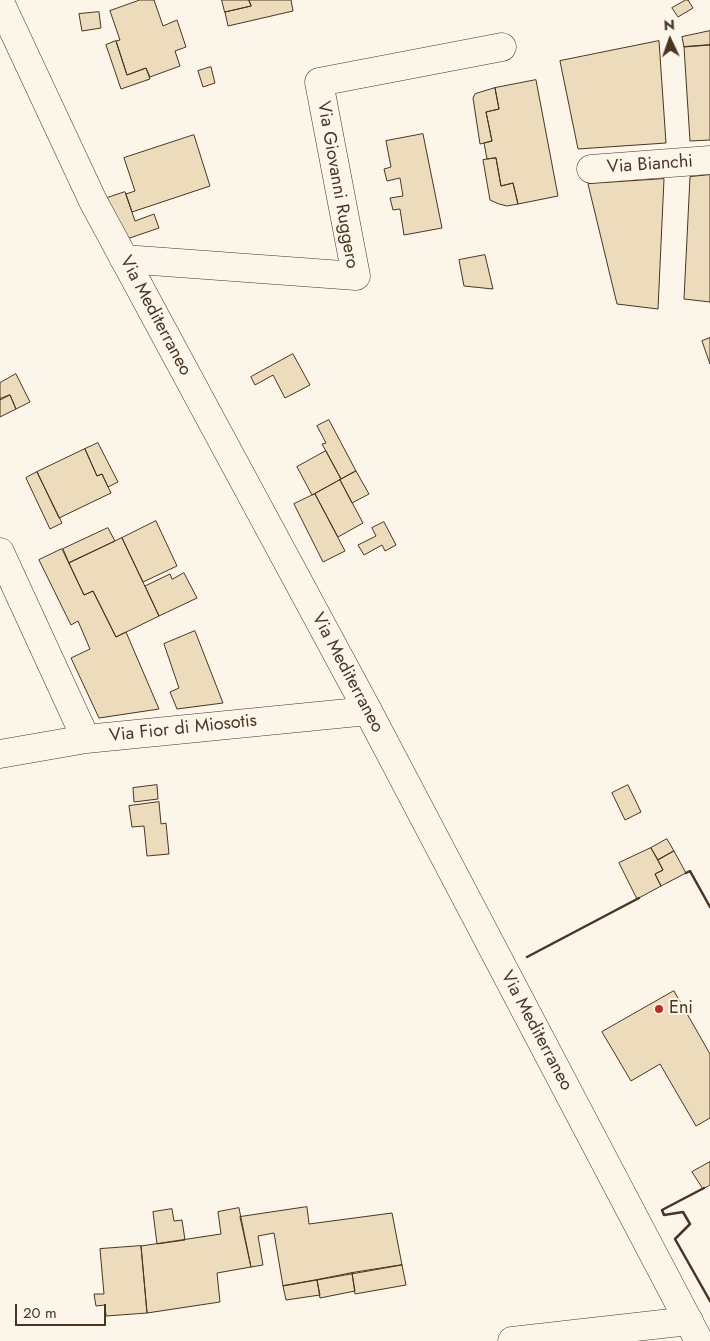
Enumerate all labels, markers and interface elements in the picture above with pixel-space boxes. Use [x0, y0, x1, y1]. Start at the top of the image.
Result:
north arrow [645, 15, 695, 65]
text: N [663, 15, 675, 35]
street label: Via Giovanni Ruggero [312, 100, 362, 270]
street label: Via Bianchi [606, 151, 694, 179]
street label: Via Mediterraneo [114, 252, 196, 380]
street label: Via Mediterraneo [306, 609, 388, 737]
street label: Via Fior di Miosotis [108, 710, 258, 748]
street label: Via Mediterraneo [495, 967, 577, 1095]
place label: Eni [669, 998, 693, 1020]
marker: Eni [653, 1003, 665, 1015]
scale bar [18, 1294, 109, 1326]
text: 20 m [23, 1302, 57, 1324]

